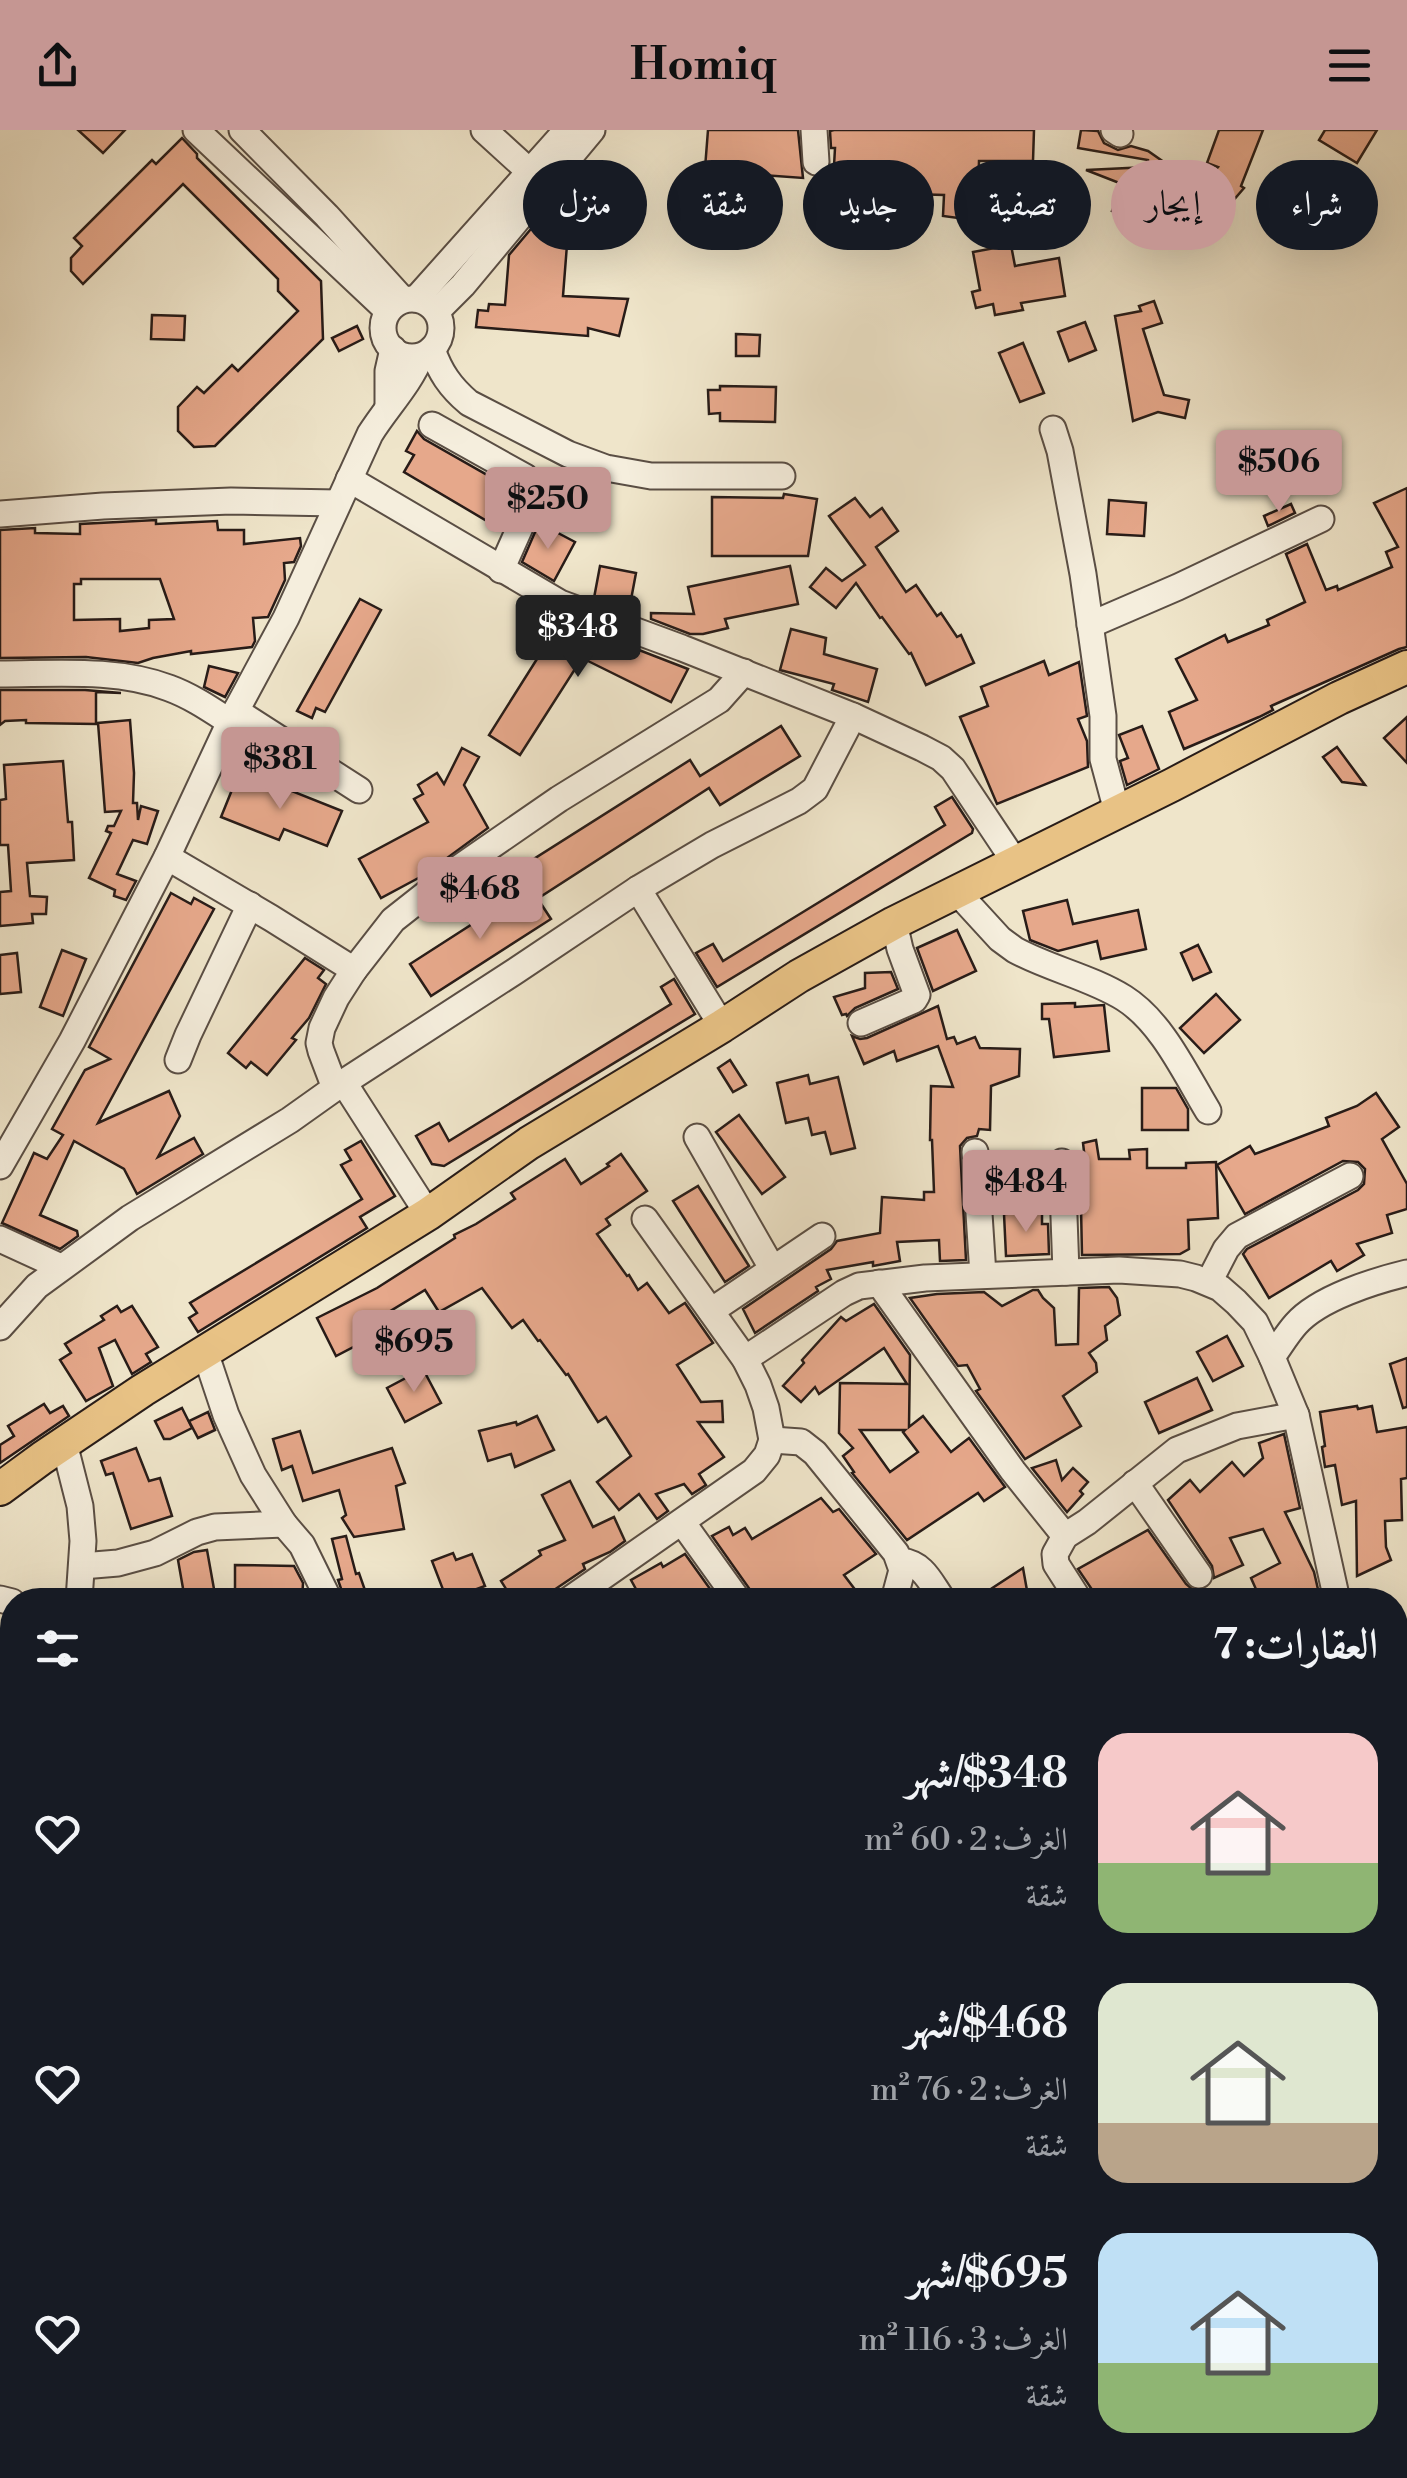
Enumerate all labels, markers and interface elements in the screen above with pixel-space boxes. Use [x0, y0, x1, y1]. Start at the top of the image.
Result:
text: Homiq [630, 37, 777, 94]
icon: share [30, 38, 85, 93]
icon: menu [1322, 38, 1377, 93]
chip: منزل [523, 160, 647, 250]
chip: شقة [667, 160, 783, 250]
chip: جديد [803, 160, 934, 250]
chip: تصفية [954, 160, 1091, 250]
chip: إيجار [1111, 160, 1236, 250]
chip: شراء [1256, 160, 1378, 250]
pin: $506 [1220, 430, 1338, 515]
text: $506 [1238, 442, 1320, 482]
pin: $250 [489, 467, 607, 552]
text: $250 [507, 479, 589, 519]
pin: $348 [519, 595, 637, 680]
text: $348 [538, 607, 618, 647]
pin: $381 [221, 727, 339, 812]
text: $381 [243, 739, 317, 779]
pin: $468 [421, 857, 539, 942]
text: $468 [440, 869, 521, 909]
pin: $484 [967, 1150, 1085, 1235]
text: $484 [985, 1162, 1067, 1202]
pin: $695 [355, 1310, 473, 1395]
text: $695 [374, 1322, 454, 1362]
text: العقارات: 7 [1213, 1619, 1378, 1672]
icon: filters [30, 1621, 85, 1676]
text: $348/شهر [906, 1748, 1068, 1801]
icon: home [1178, 1773, 1298, 1893]
icon: heart [30, 1806, 85, 1861]
text: الغرف: 2 · 60 m² [864, 1820, 1068, 1860]
text: شقة [1026, 1876, 1068, 1916]
text: $468/شهر [906, 1998, 1068, 2051]
icon: home [1178, 2023, 1298, 2143]
icon: heart [30, 2056, 85, 2111]
text: الغرف: 2 · 76 m² [870, 2070, 1068, 2110]
text: شقة [1026, 2126, 1068, 2166]
text: $695/شهر [908, 2248, 1068, 2301]
icon: home [1178, 2273, 1298, 2393]
icon: heart [30, 2306, 85, 2361]
text: الغرف: 3 · 116 m² [859, 2320, 1068, 2360]
text: شقة [1026, 2376, 1068, 2416]

